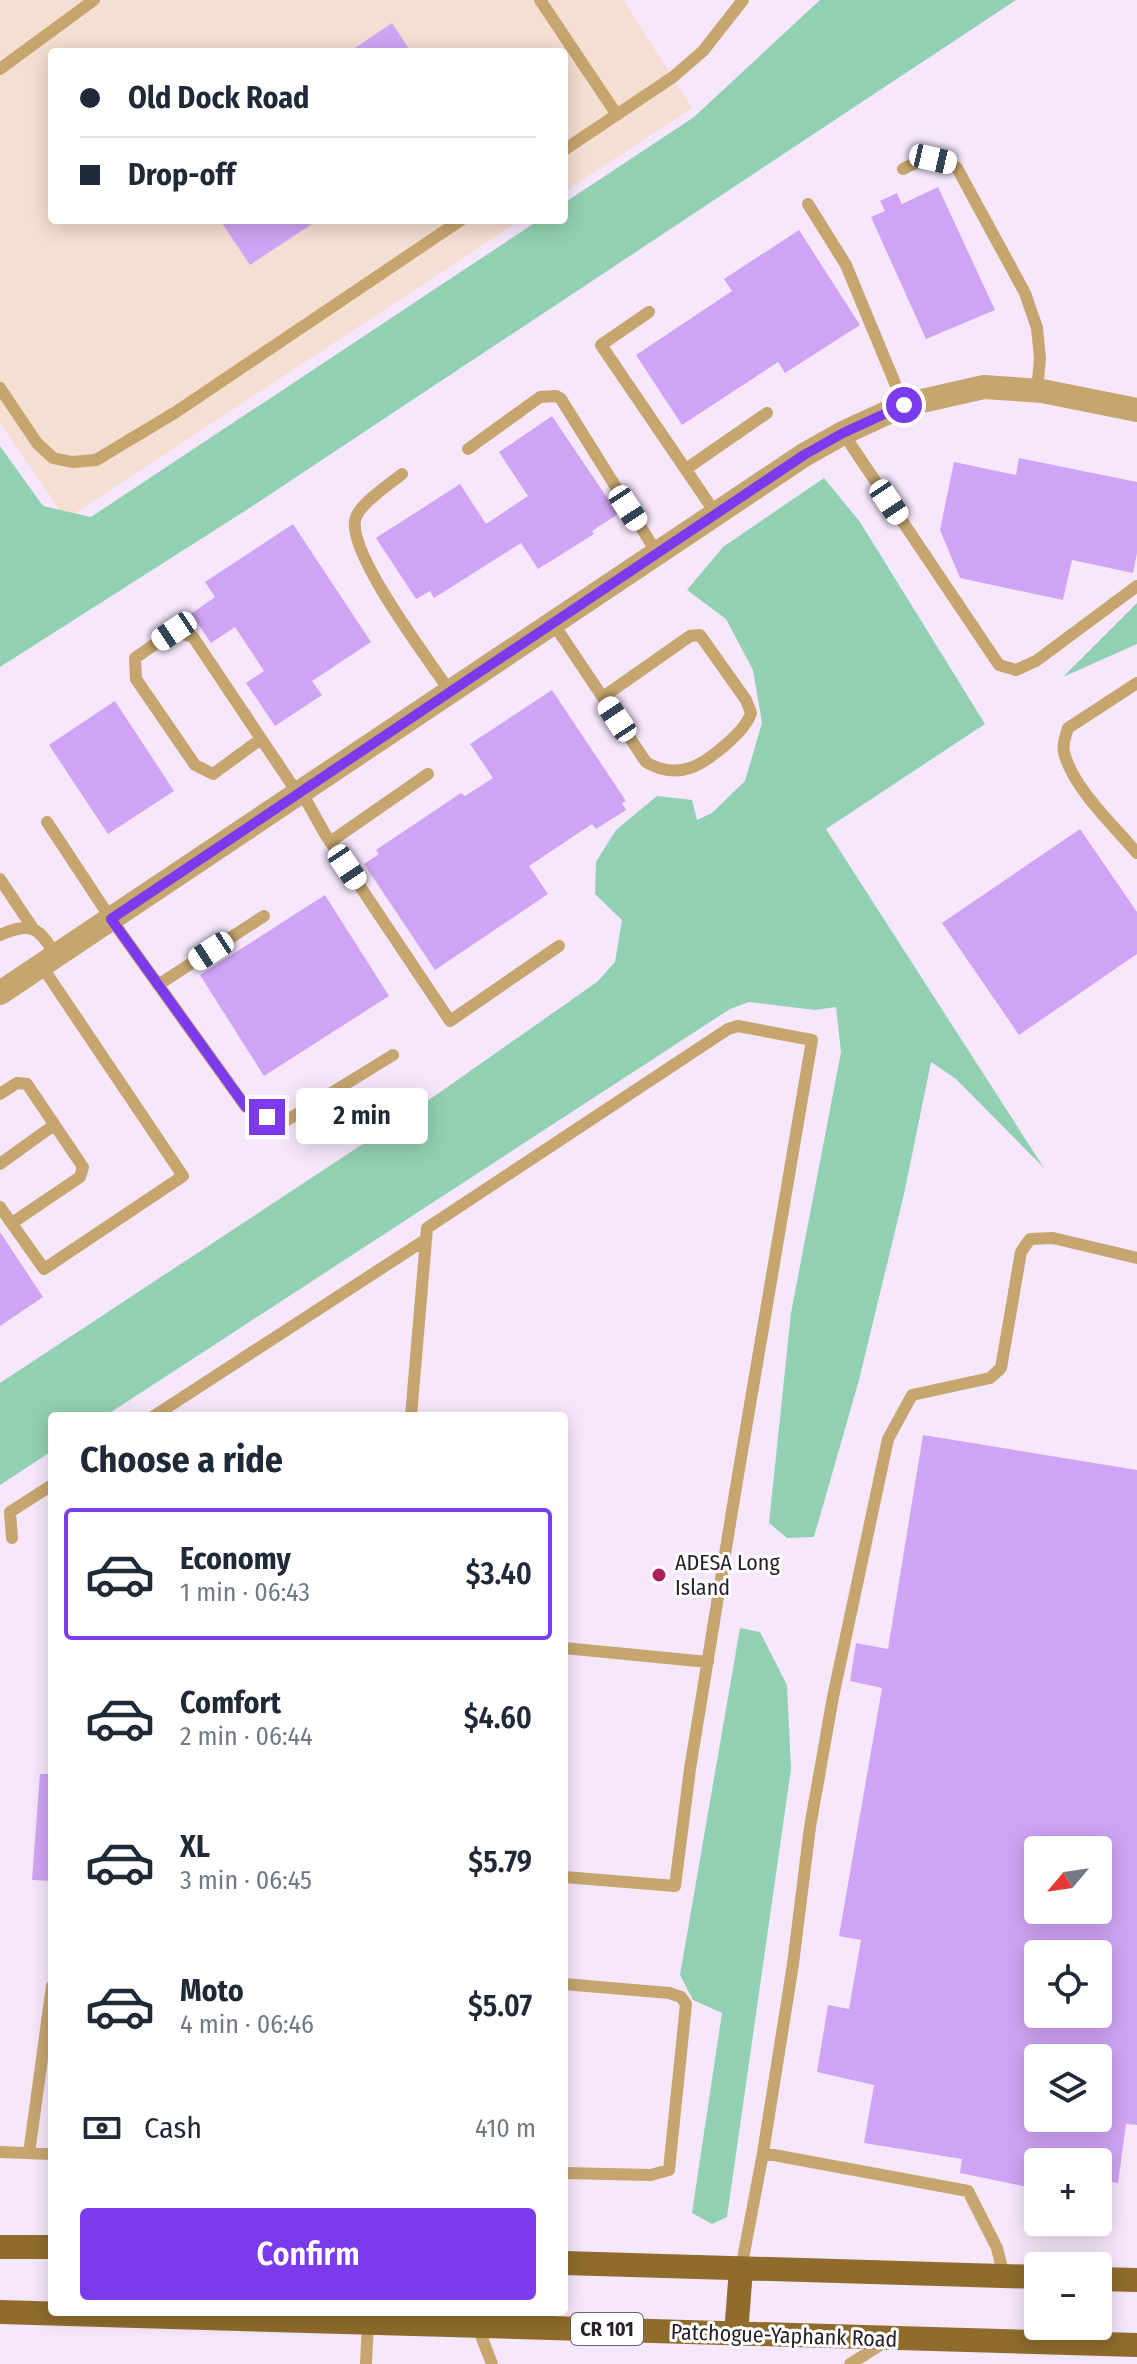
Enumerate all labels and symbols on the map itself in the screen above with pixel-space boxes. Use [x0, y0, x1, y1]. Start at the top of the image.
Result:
car [907, 142, 959, 176]
route start [886, 387, 922, 423]
car [866, 475, 912, 529]
car [605, 481, 651, 535]
car [147, 608, 201, 654]
car [594, 692, 640, 746]
car [324, 840, 370, 894]
car [184, 928, 238, 974]
callout: 2 min [295, 1089, 427, 1145]
route end [249, 1099, 285, 1135]
place label: ADESA Long Island [675, 1549, 780, 1601]
marker: ADESA Long Island [650, 1566, 668, 1584]
north arrow [1024, 1836, 1112, 1924]
road number: CR 101 [571, 2313, 643, 2345]
street label: Patchogue-Yaphank Road [670, 2318, 898, 2353]

